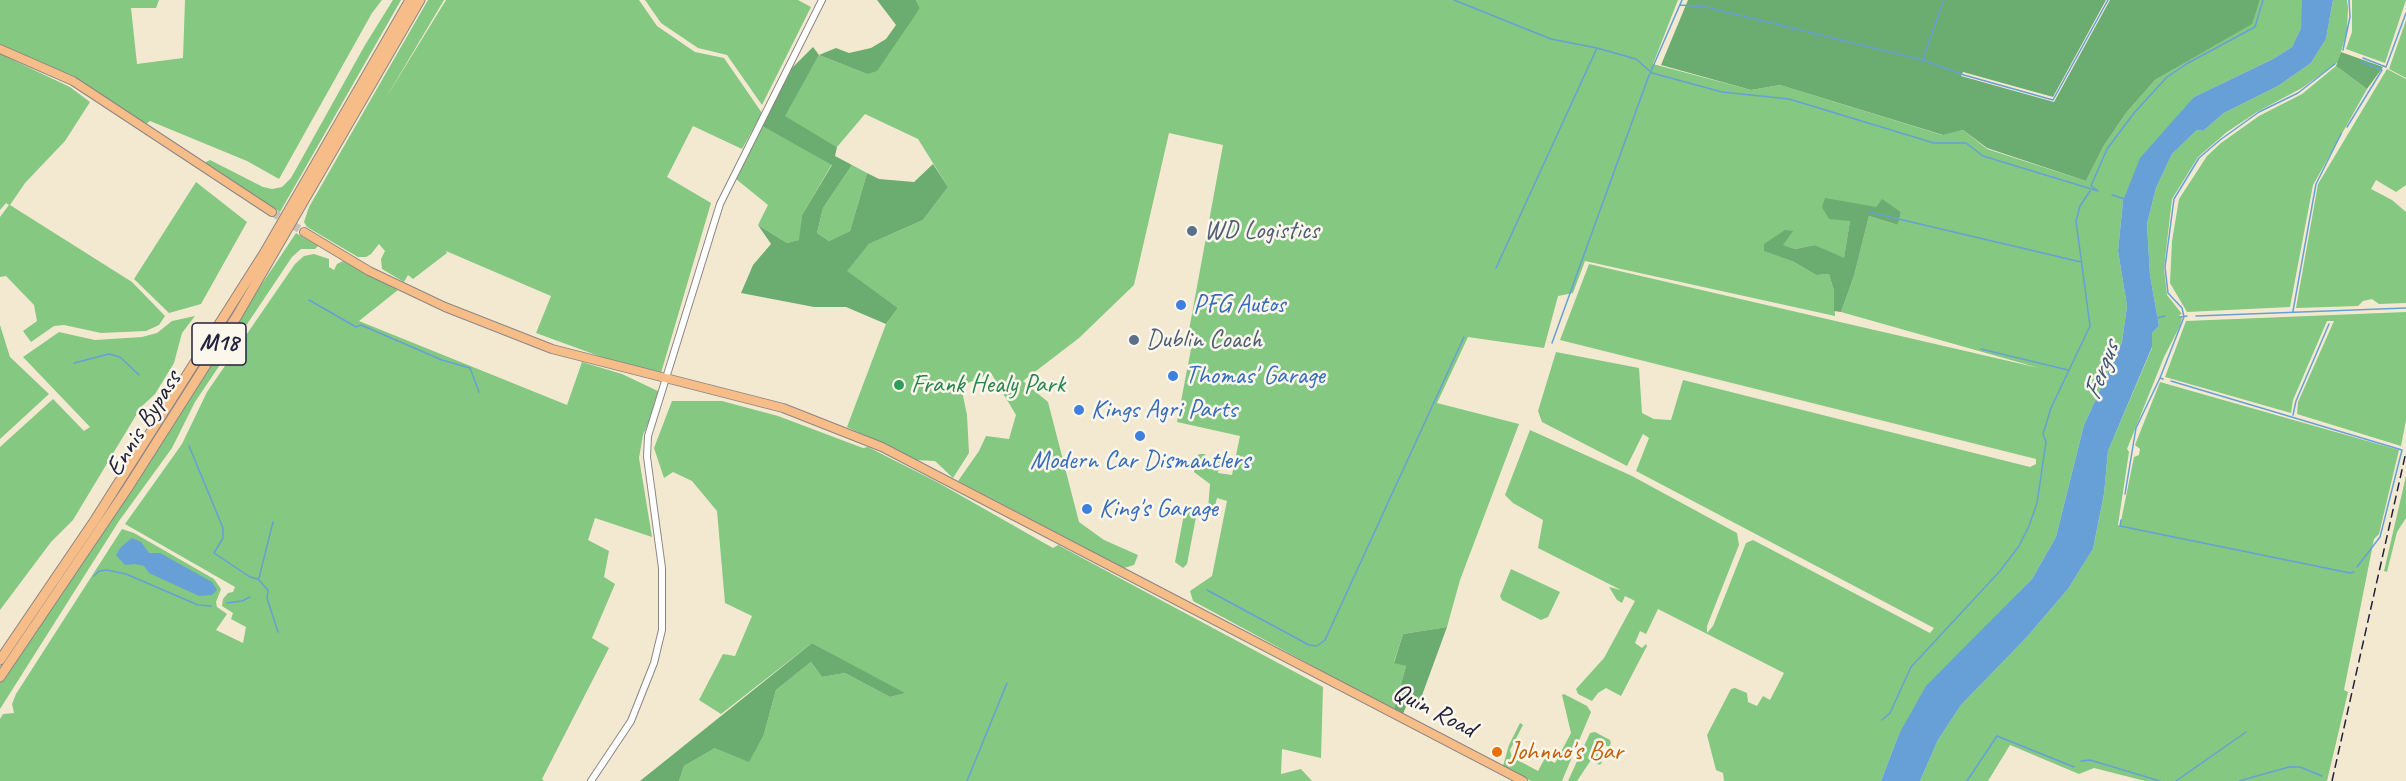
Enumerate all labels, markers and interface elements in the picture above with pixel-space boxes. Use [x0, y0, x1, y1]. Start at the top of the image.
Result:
place label: WD Logistics [1204, 215, 1319, 247]
marker: WD Logistics [1185, 224, 1199, 238]
place label: PFG Autos [1193, 289, 1285, 321]
marker: PFG Autos [1174, 298, 1188, 312]
road number: M18 [192, 323, 246, 365]
place label: Dublin Coach [1146, 324, 1262, 356]
marker: Dublin Coach [1127, 333, 1141, 347]
water label: Fergus [2077, 338, 2127, 404]
place label: Thomas' Garage [1185, 360, 1325, 392]
street label: Ennis Bypass [99, 365, 189, 483]
place label: Frank Healy Park [911, 369, 1065, 401]
marker: Thomas' Garage [1166, 369, 1180, 383]
marker: Frank Healy Park [892, 378, 906, 392]
place label: Kings Agri Parts [1091, 394, 1237, 426]
marker: Kings Agri Parts [1072, 403, 1086, 417]
marker: Modern Car Dismantlers [1133, 429, 1147, 443]
place label: Modern Car Dismantlers [1030, 445, 1250, 477]
place label: King's Garage [1099, 493, 1218, 525]
marker: King's Garage [1080, 502, 1094, 516]
street label: Quin Road [1387, 677, 1481, 745]
place label: Johnno's Bar [1509, 736, 1623, 768]
marker: Johnno's Bar [1490, 745, 1504, 759]

